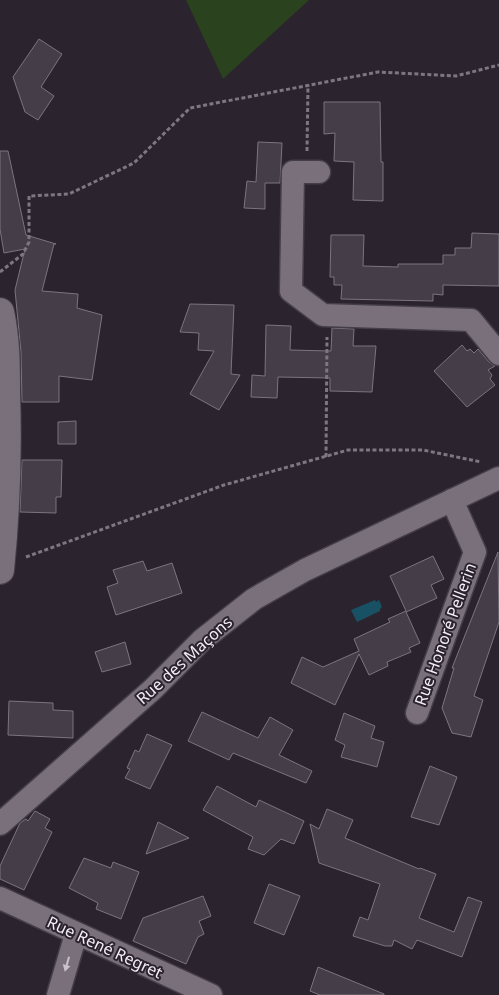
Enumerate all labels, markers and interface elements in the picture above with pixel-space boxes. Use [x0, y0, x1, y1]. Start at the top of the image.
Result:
street label: Rue Honoré Pellerin [409, 560, 481, 708]
street label: Rue des Maçons [131, 611, 237, 709]
street label: Rue René Regret [44, 911, 166, 983]
one-way arrow [62, 957, 70, 972]

